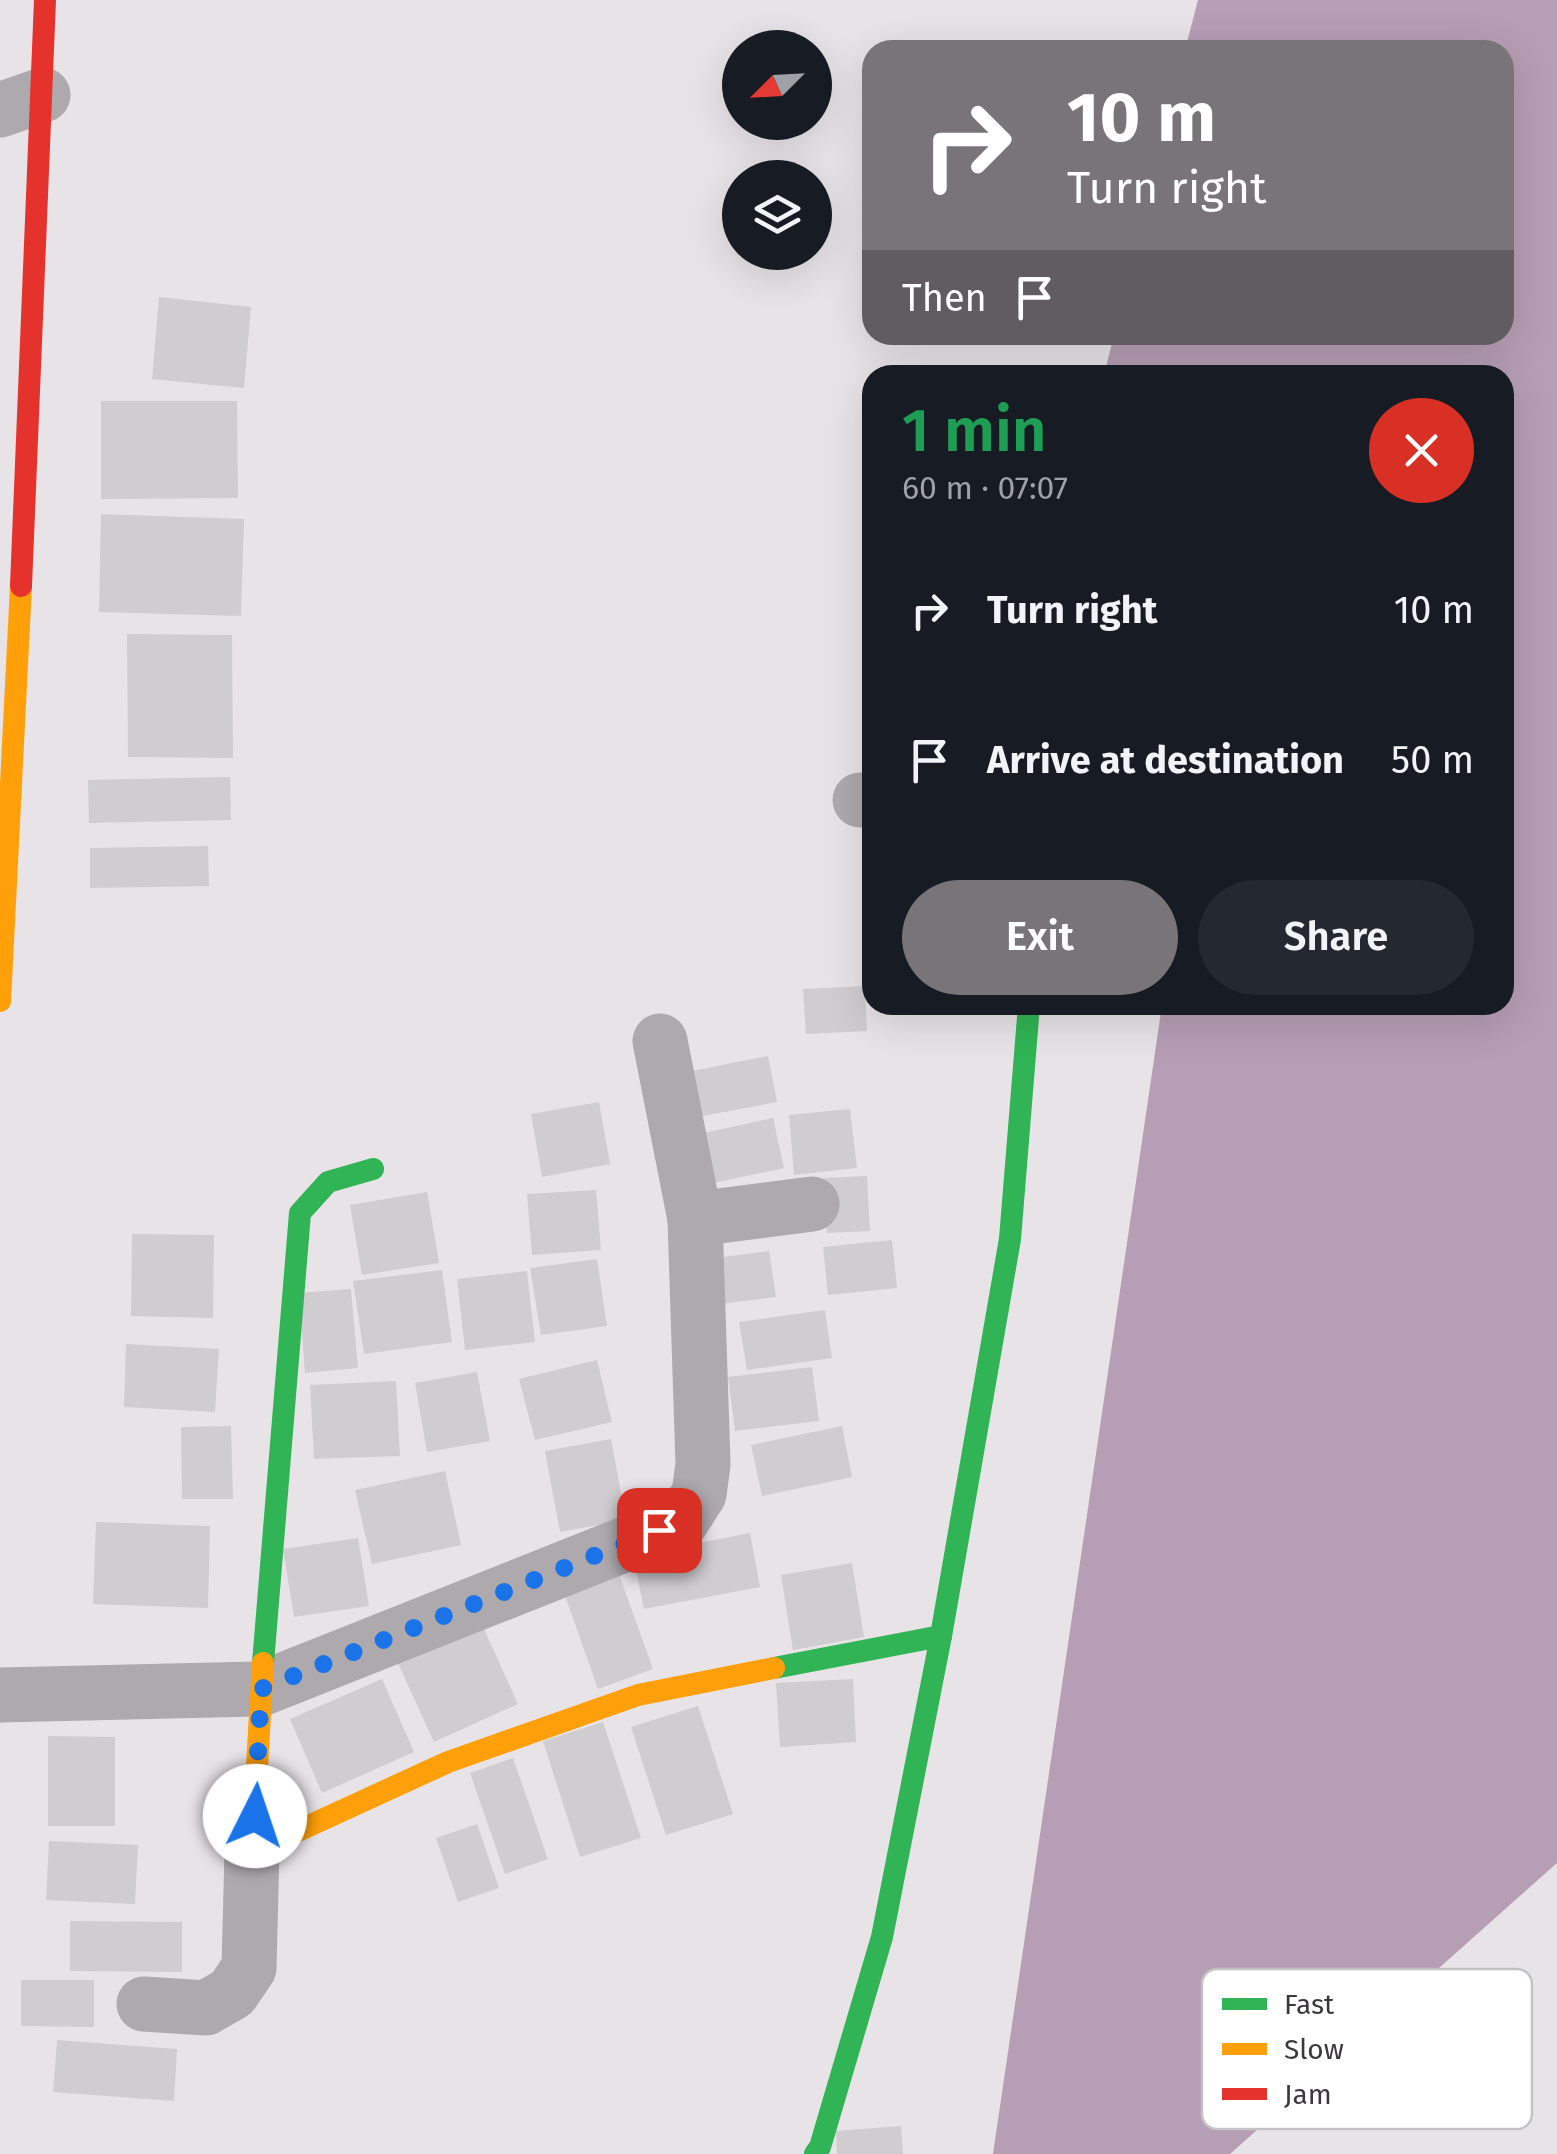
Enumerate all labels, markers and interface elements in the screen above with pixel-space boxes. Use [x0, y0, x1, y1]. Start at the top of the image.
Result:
north arrow [722, 30, 832, 140]
map controls [722, 30, 832, 270]
text: 10 m [1067, 76, 1216, 160]
icon: right [902, 80, 1032, 210]
button: layers [722, 160, 832, 270]
text: Turn right [1067, 161, 1266, 215]
icon: arrive [1007, 270, 1062, 325]
text: Then [902, 275, 987, 321]
text: 1 min [902, 395, 1047, 467]
button: close [1369, 398, 1474, 503]
text: 60 m · 07:07 [902, 469, 1068, 507]
icon: right [902, 583, 957, 638]
text: Turn right [987, 587, 1157, 633]
text: 10 m [1394, 587, 1474, 633]
icon: arrive [902, 733, 957, 788]
text: Arrive at destination [987, 737, 1344, 783]
text: 50 m [1391, 737, 1474, 783]
button: Exit [902, 880, 1178, 995]
button: Share [1198, 880, 1474, 995]
pin [617, 1488, 702, 1573]
icon: arrive [632, 1503, 687, 1558]
position arrow [203, 1764, 307, 1868]
legend [1202, 1969, 1532, 2129]
text: Fast [1284, 1988, 1335, 2021]
text: Slow [1284, 2033, 1344, 2066]
text: Jam [1284, 2078, 1332, 2111]

